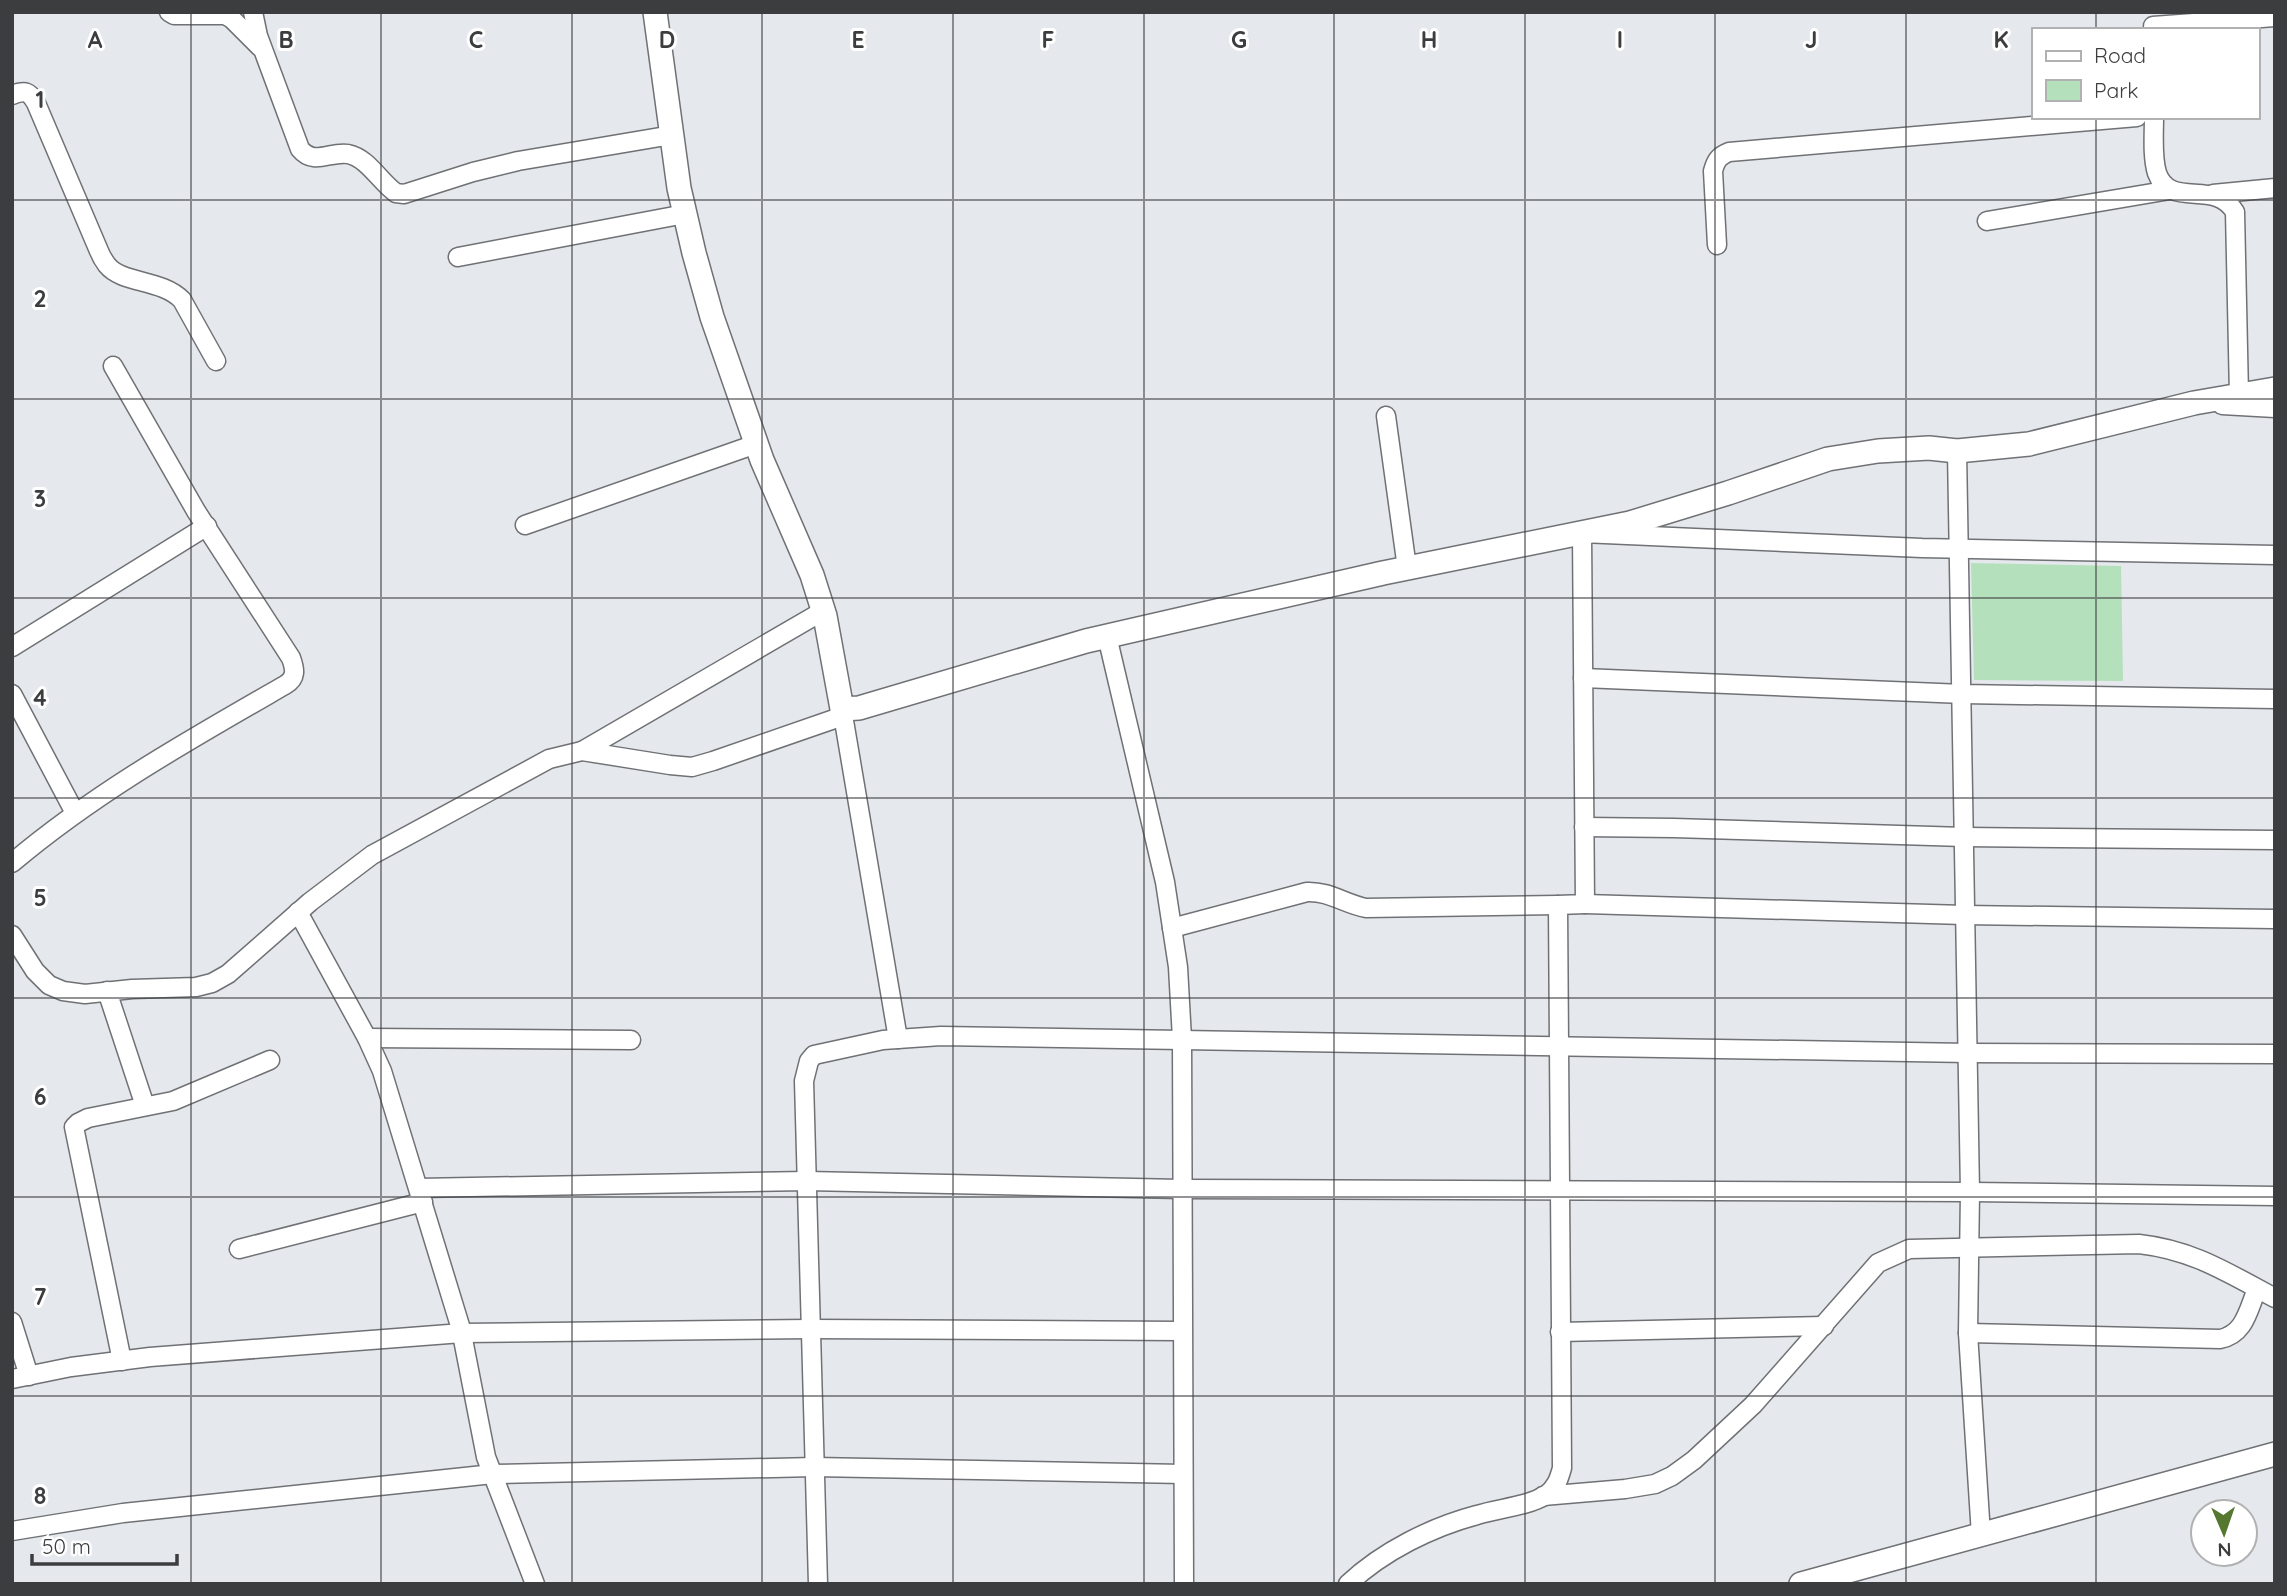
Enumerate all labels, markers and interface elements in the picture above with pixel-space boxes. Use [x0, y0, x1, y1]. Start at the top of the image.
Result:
text: A [88, 25, 103, 54]
text: B [278, 25, 294, 54]
text: C [469, 25, 483, 54]
text: D [659, 25, 675, 54]
text: E [851, 25, 865, 54]
text: F [1042, 25, 1054, 54]
text: G [1231, 25, 1247, 54]
text: H [1421, 25, 1437, 54]
text: I [1617, 25, 1623, 54]
text: J [1805, 25, 1817, 54]
text: K [1993, 25, 2009, 54]
legend [2032, 28, 2259, 119]
text: Road [2094, 42, 2146, 68]
text: Park [2094, 77, 2138, 103]
text: 1 [36, 85, 44, 114]
text: 2 [33, 284, 47, 313]
text: 3 [34, 484, 46, 513]
text: 4 [33, 683, 47, 712]
text: 5 [33, 883, 47, 912]
text: 6 [34, 1082, 46, 1111]
text: 7 [34, 1282, 47, 1311]
text: 8 [34, 1481, 46, 1510]
north arrow [2189, 1498, 2259, 1568]
scale bar [32, 1522, 177, 1566]
text: 50 m [42, 1533, 91, 1559]
text: N [2217, 1538, 2232, 1562]

